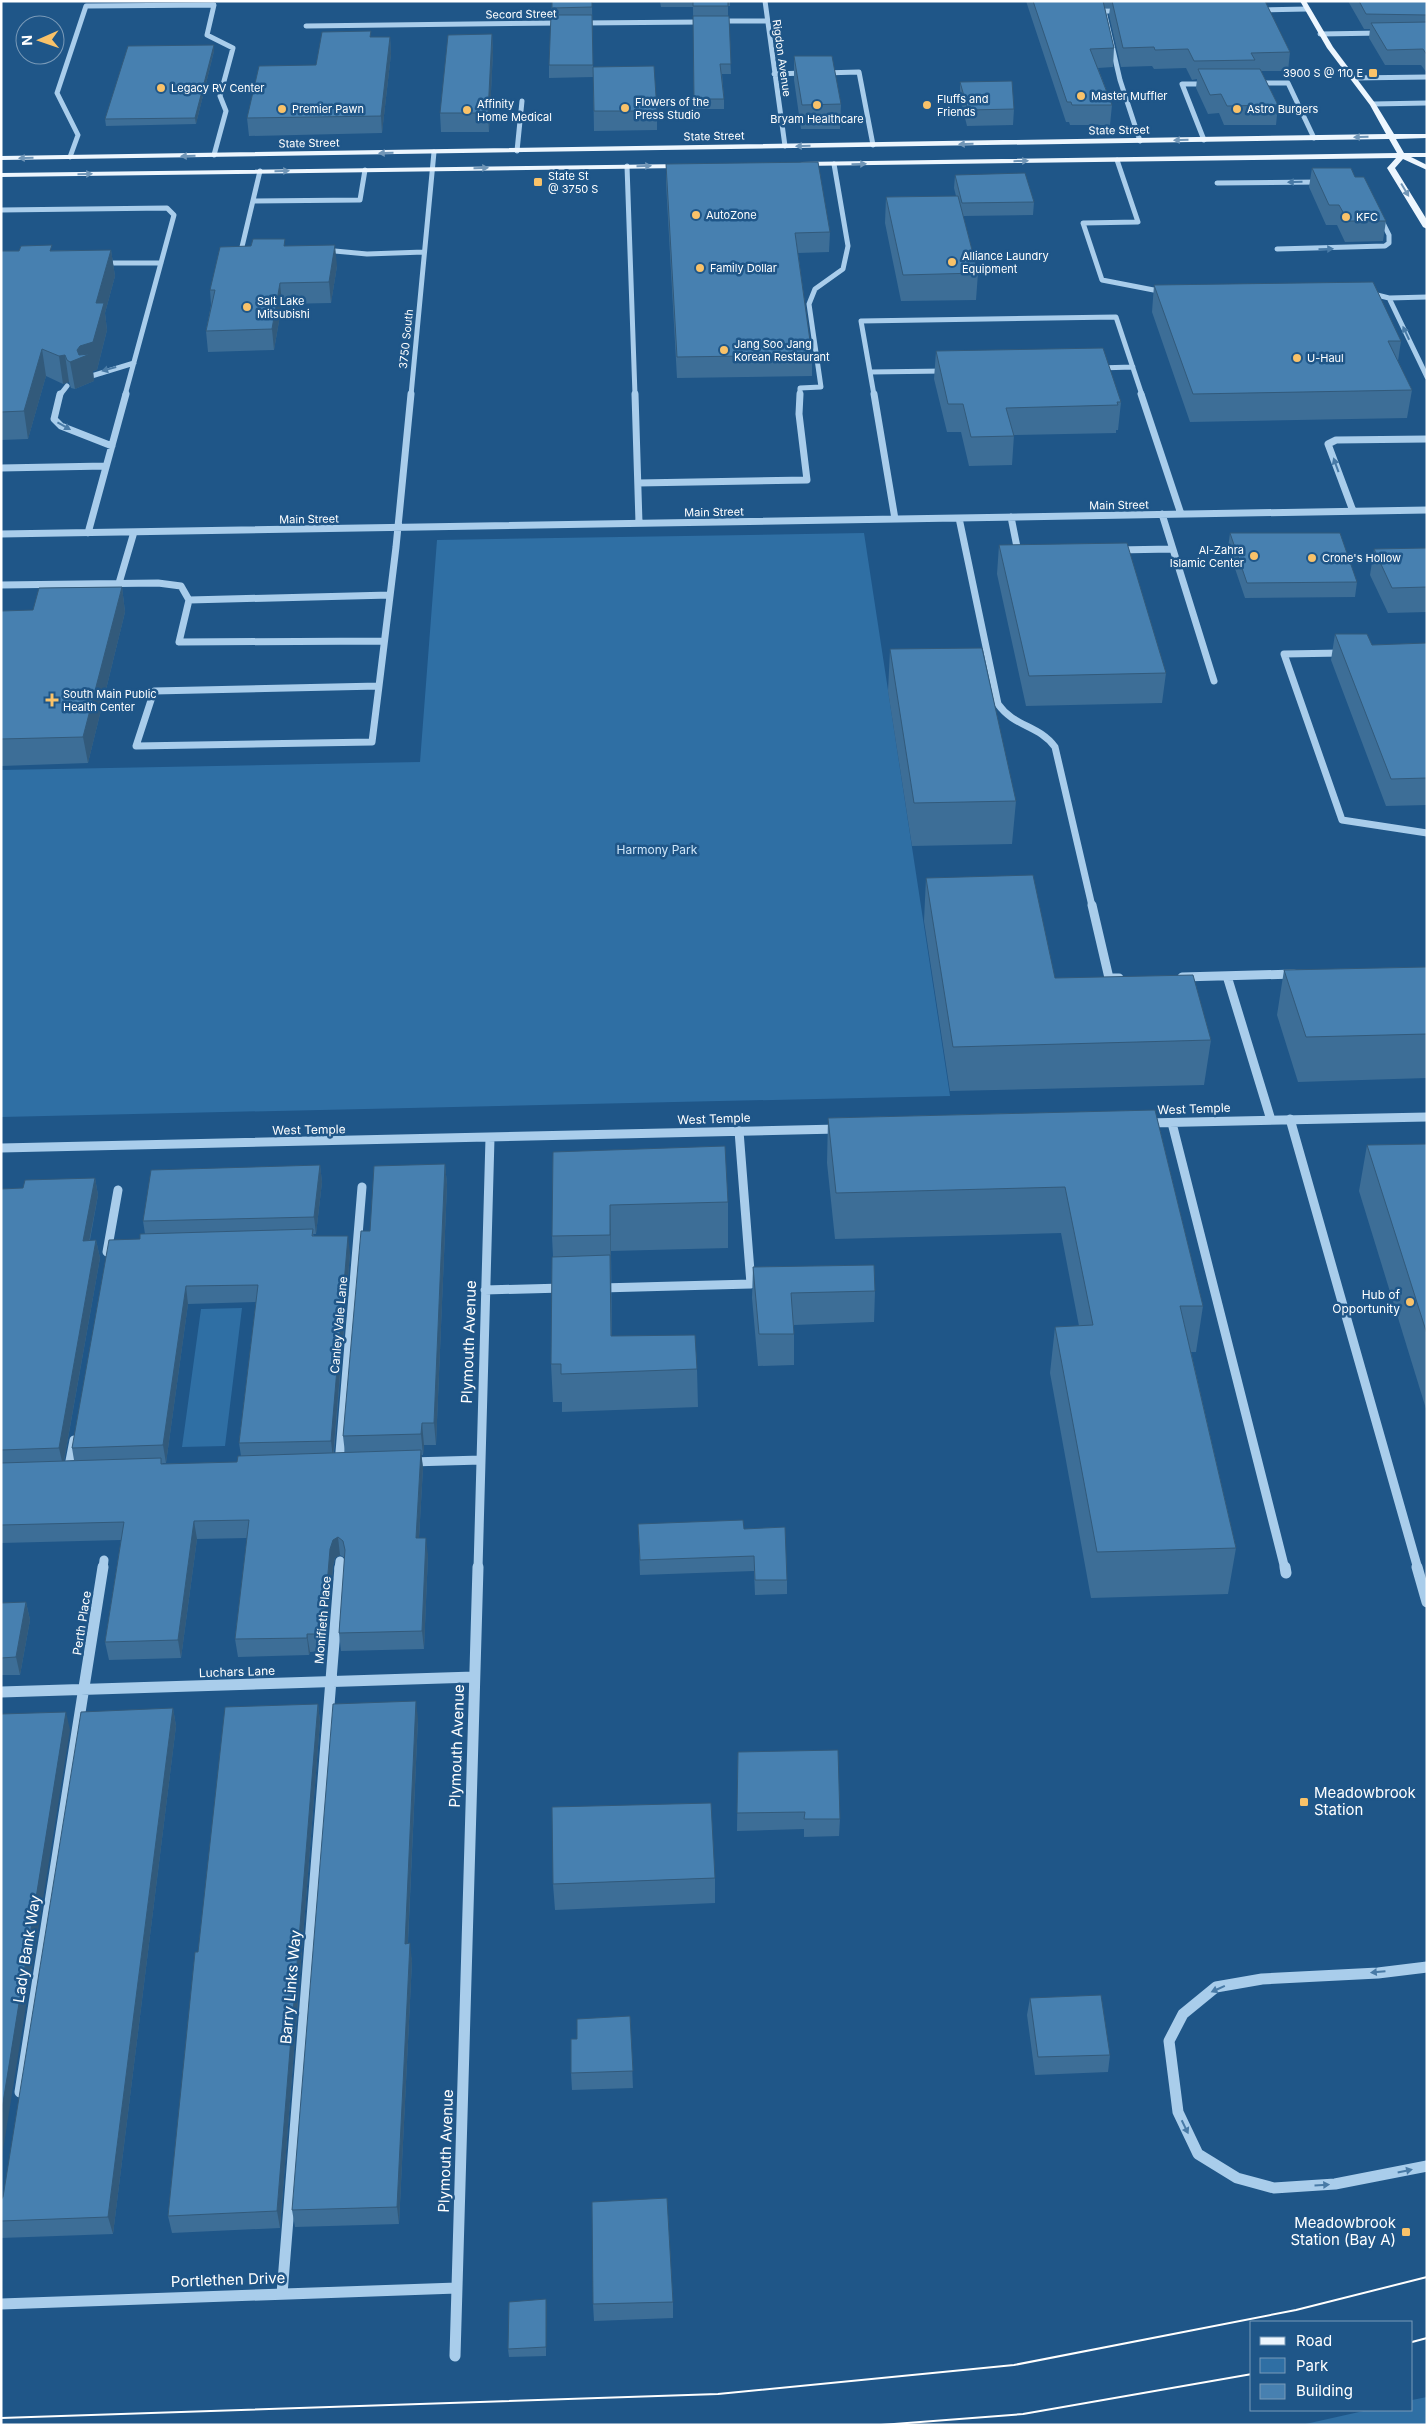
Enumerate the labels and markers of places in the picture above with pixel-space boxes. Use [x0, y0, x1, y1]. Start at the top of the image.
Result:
place label: 3900 S @ 110 E [1283, 66, 1363, 80]
marker: 3900 S @ 110 E [1367, 67, 1379, 79]
place label: Legacy RV Center [171, 81, 264, 95]
marker: Legacy RV Center [155, 82, 167, 94]
place label: Master Muffler [1091, 89, 1167, 103]
marker: Master Muffler [1075, 90, 1087, 102]
place label: Fluffs and Friends [937, 92, 988, 119]
place label: Flowers of the Press Studio [635, 95, 709, 122]
place label: Affinity Home Medical [477, 97, 552, 124]
marker: Bryam Healthcare [811, 99, 823, 111]
marker: Fluffs and Friends [921, 99, 933, 111]
place label: Premier Pawn [292, 102, 364, 116]
marker: Flowers of the Press Studio [619, 102, 631, 114]
place label: Astro Burgers [1247, 102, 1319, 116]
marker: Premier Pawn [276, 103, 288, 115]
marker: Astro Burgers [1231, 103, 1243, 115]
marker: Affinity Home Medical [461, 104, 473, 116]
place label: Bryam Healthcare [770, 112, 864, 126]
place label: State St @ 3750 S [548, 169, 598, 196]
marker: State St @ 3750 S [532, 176, 544, 188]
place label: AutoZone [706, 208, 757, 222]
marker: AutoZone [690, 209, 702, 221]
place label: KFC [1356, 210, 1378, 224]
marker: KFC [1340, 211, 1352, 223]
place label: Alliance Laundry Equipment [962, 249, 1049, 276]
marker: Alliance Laundry Equipment [946, 256, 958, 268]
place label: Family Dollar [710, 261, 777, 275]
marker: Family Dollar [694, 262, 706, 274]
place label: Salt Lake Mitsubishi [257, 294, 310, 321]
marker: Salt Lake Mitsubishi [241, 301, 253, 313]
place label: Jang Soo Jang Korean Restaurant [734, 337, 830, 364]
marker: Jang Soo Jang Korean Restaurant [718, 344, 730, 356]
place label: U-Haul [1307, 351, 1344, 365]
marker: U-Haul [1291, 352, 1303, 364]
place label: Al-Zahra Islamic Center [1170, 543, 1244, 570]
marker: Al-Zahra Islamic Center [1248, 550, 1260, 562]
place label: Crone's Hollow [1322, 551, 1401, 565]
marker: Crone's Hollow [1306, 552, 1318, 564]
place label: South Main Public Health Center [63, 687, 157, 714]
marker: South Main Public Health Center [45, 693, 59, 707]
place label: Hub of Opportunity [1332, 1287, 1401, 1316]
marker: Hub of Opportunity [1404, 1296, 1416, 1308]
place label: Meadowbrook Station [1314, 1783, 1417, 1819]
marker: Meadowbrook Station [1298, 1796, 1310, 1808]
place label: Meadowbrook Station (Bay A) [1290, 2213, 1397, 2249]
marker: Meadowbrook Station (Bay A) [1400, 2226, 1412, 2238]

